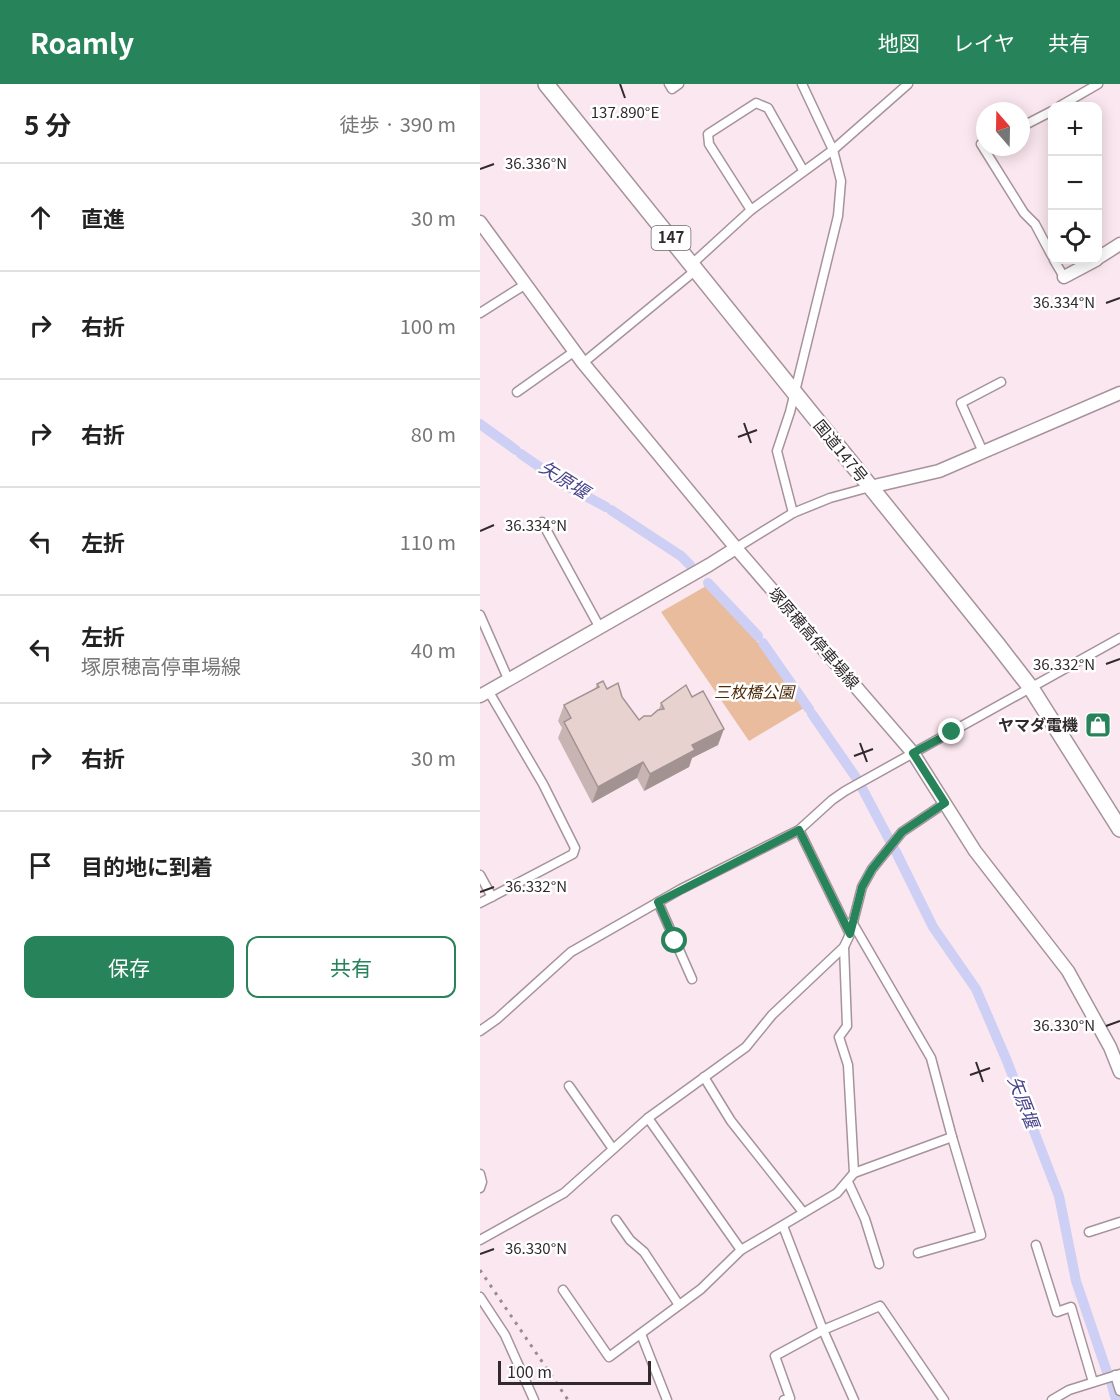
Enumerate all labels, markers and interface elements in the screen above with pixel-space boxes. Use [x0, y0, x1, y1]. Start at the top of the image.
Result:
text: Roamly [30, 22, 134, 62]
text: 地図 [878, 27, 920, 57]
text: レイヤ [953, 27, 1015, 57]
text: 共有 [1048, 27, 1090, 57]
text: 137.890°E [591, 101, 659, 122]
north arrow [976, 102, 1030, 156]
map controls [1048, 102, 1102, 264]
button: + [1048, 102, 1102, 156]
text: 5 分 [24, 105, 71, 142]
text: 徒歩 · 390 m [340, 109, 456, 138]
text: 36.336°N [505, 152, 567, 173]
button: − [1048, 156, 1102, 210]
icon: ahead [24, 201, 57, 234]
text: 直進 [81, 201, 125, 233]
text: 30 m [411, 203, 456, 232]
button: locate [1048, 210, 1102, 264]
road number: 147 [652, 226, 690, 250]
text: 36.334°N [1033, 291, 1095, 312]
icon: right [24, 309, 57, 342]
text: 右折 [81, 309, 125, 341]
text: 100 m [400, 311, 456, 340]
street label: 国道147号 [809, 414, 875, 487]
icon: right [24, 417, 57, 450]
text: 右折 [81, 417, 125, 449]
text: 80 m [411, 419, 456, 448]
water label: 矢原堰 [535, 453, 597, 505]
text: 36.334°N [505, 514, 567, 535]
icon: left [24, 525, 57, 558]
text: 左折 [81, 525, 125, 557]
text: 110 m [400, 527, 456, 556]
street label: 塚原穂高停車場線 [764, 581, 866, 694]
text: 左折 [81, 619, 125, 651]
icon: left [24, 633, 57, 666]
text: 40 m [411, 635, 456, 664]
text: 塚原穂高停車場線 [81, 651, 241, 680]
text: 36.332°N [1033, 653, 1095, 674]
park label: 三枚橋公園 [714, 679, 796, 703]
shop icon: ヤマダ電機 [1083, 710, 1113, 740]
place label: ヤマダ電機 [998, 712, 1078, 736]
route end [938, 718, 964, 744]
icon: right [24, 741, 57, 774]
text: 右折 [81, 741, 125, 773]
text: 30 m [411, 743, 456, 772]
icon: arrive [24, 849, 57, 882]
text: 目的地に到着 [81, 849, 213, 881]
text: 36.332°N [505, 875, 567, 896]
route start [661, 927, 687, 953]
button: 保存 [24, 936, 234, 998]
button: 共有 [246, 936, 456, 998]
text: 36.330°N [1033, 1014, 1095, 1035]
water label: 矢原堰 [1003, 1071, 1048, 1134]
text: 36.330°N [505, 1237, 567, 1258]
scale bar [498, 1358, 651, 1386]
text: 100 m [507, 1359, 552, 1383]

